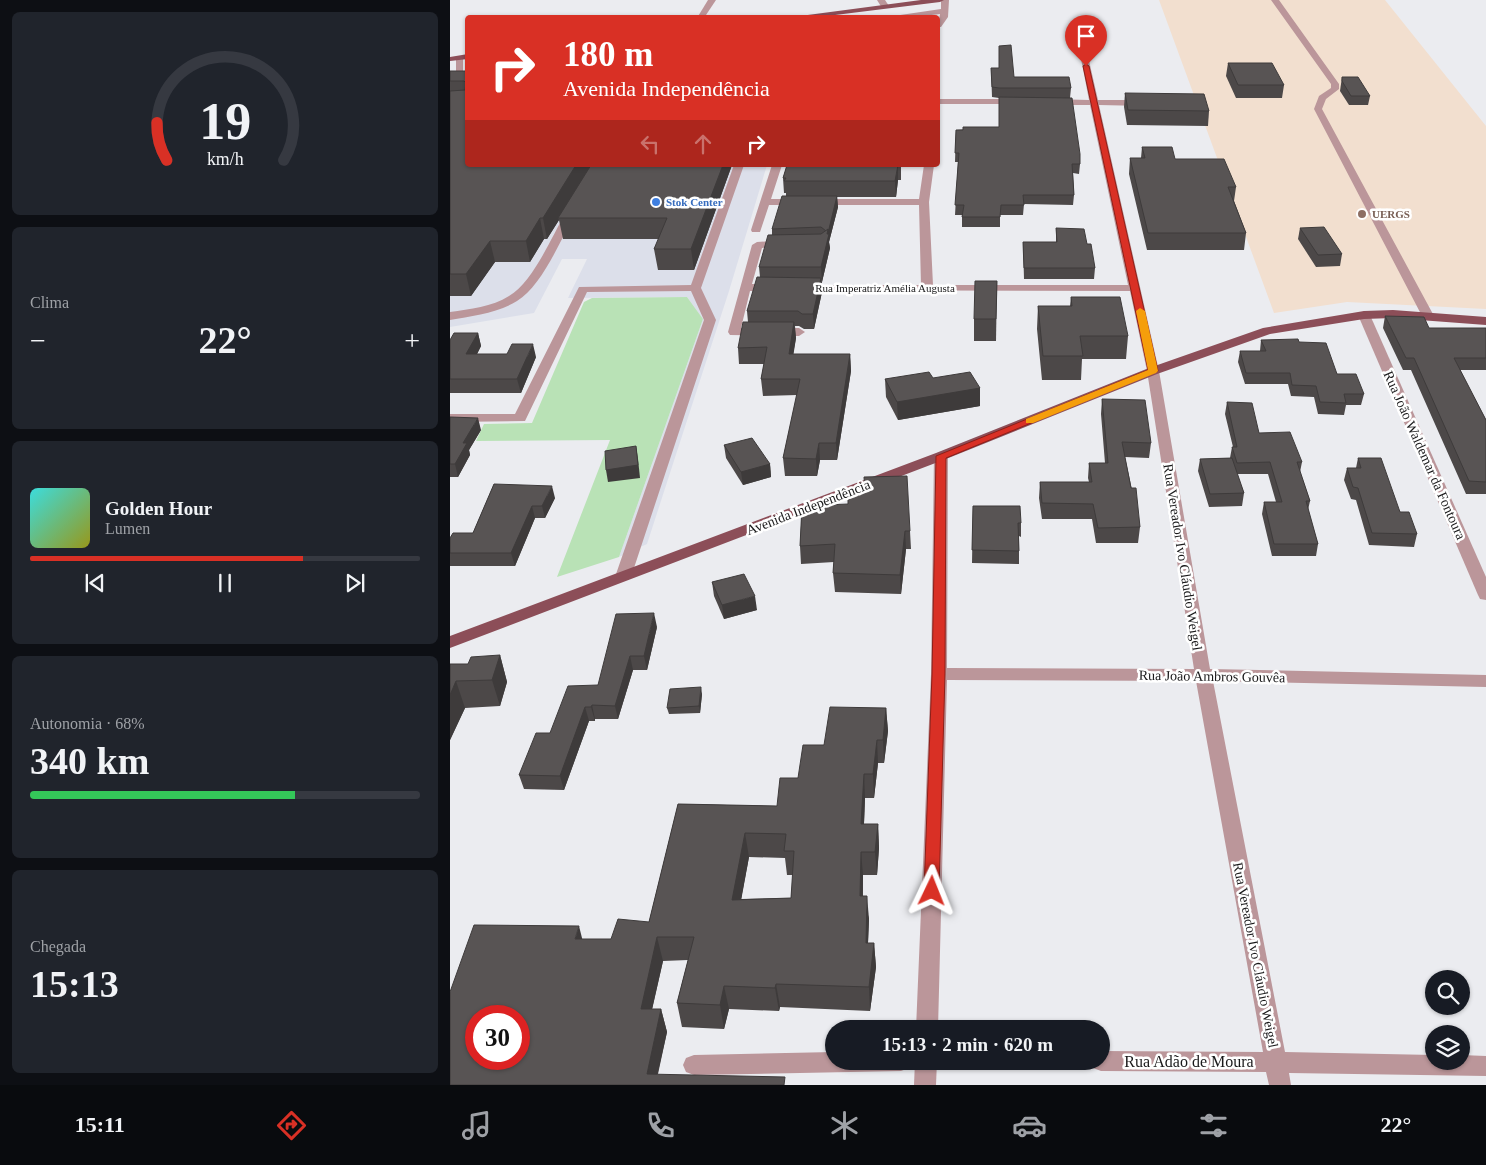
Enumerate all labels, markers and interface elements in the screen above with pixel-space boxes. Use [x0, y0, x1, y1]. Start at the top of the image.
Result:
pin [1065, 15, 1107, 66]
icon: arrive [1072, 22, 1100, 50]
icon: right [480, 35, 545, 100]
text: 180 m [563, 35, 653, 74]
text: Avenida Independência [563, 76, 770, 101]
text: 19 [199, 93, 251, 150]
icon: left [636, 130, 664, 158]
icon: ahead [689, 130, 717, 158]
icon: right [742, 130, 770, 158]
text: km/h [207, 149, 243, 169]
marker: Stok Center [650, 196, 662, 208]
place label: Stok Center [666, 196, 723, 208]
marker: UERGS [1356, 208, 1368, 220]
place label: UERGS [1372, 208, 1410, 220]
street label: Rua Imperatriz Amélia Augusta [815, 282, 955, 294]
text: Clima [30, 294, 69, 311]
text: 22° [198, 319, 252, 361]
text: − [30, 325, 46, 356]
text: + [404, 325, 420, 356]
street label: Rua João Waldemar da Fontoura [1380, 369, 1469, 543]
street label: Rua Vereador Ivo Cláudio Weigel [1160, 463, 1205, 652]
street label: Avenida Independência [744, 477, 873, 538]
text: Golden Hour [105, 498, 212, 519]
text: Lumen [105, 520, 150, 537]
icon: previous [81, 569, 109, 597]
icon: pause [211, 569, 239, 597]
icon: next [341, 569, 369, 597]
street label: Rua João Ambros Gouvêa [1139, 668, 1286, 685]
text: Autonomia · 68% [30, 715, 145, 732]
text: 340 km [30, 740, 149, 782]
street label: Rua Vereador Ivo Cláudio Weigel [1230, 861, 1281, 1049]
position arrow [905, 864, 957, 916]
text: Chegada [30, 938, 86, 955]
text: 15:13 [30, 963, 119, 1005]
map controls [1425, 970, 1470, 1070]
button: search [1425, 970, 1470, 1015]
speed limit sign: 30 [465, 1005, 530, 1070]
button: layers [1425, 1025, 1470, 1070]
text: 15:13 · 2 min · 620 m [882, 1034, 1053, 1055]
street label: Rua Adão de Moura [1124, 1053, 1254, 1070]
icon: directions [274, 1108, 309, 1143]
icon: music [459, 1108, 494, 1143]
icon: phone [643, 1108, 678, 1143]
icon: climate [827, 1108, 862, 1143]
icon: car [1012, 1108, 1047, 1143]
icon: filters [1196, 1108, 1231, 1143]
text: 15:11 [75, 1112, 125, 1137]
text: 22° [1380, 1112, 1411, 1137]

